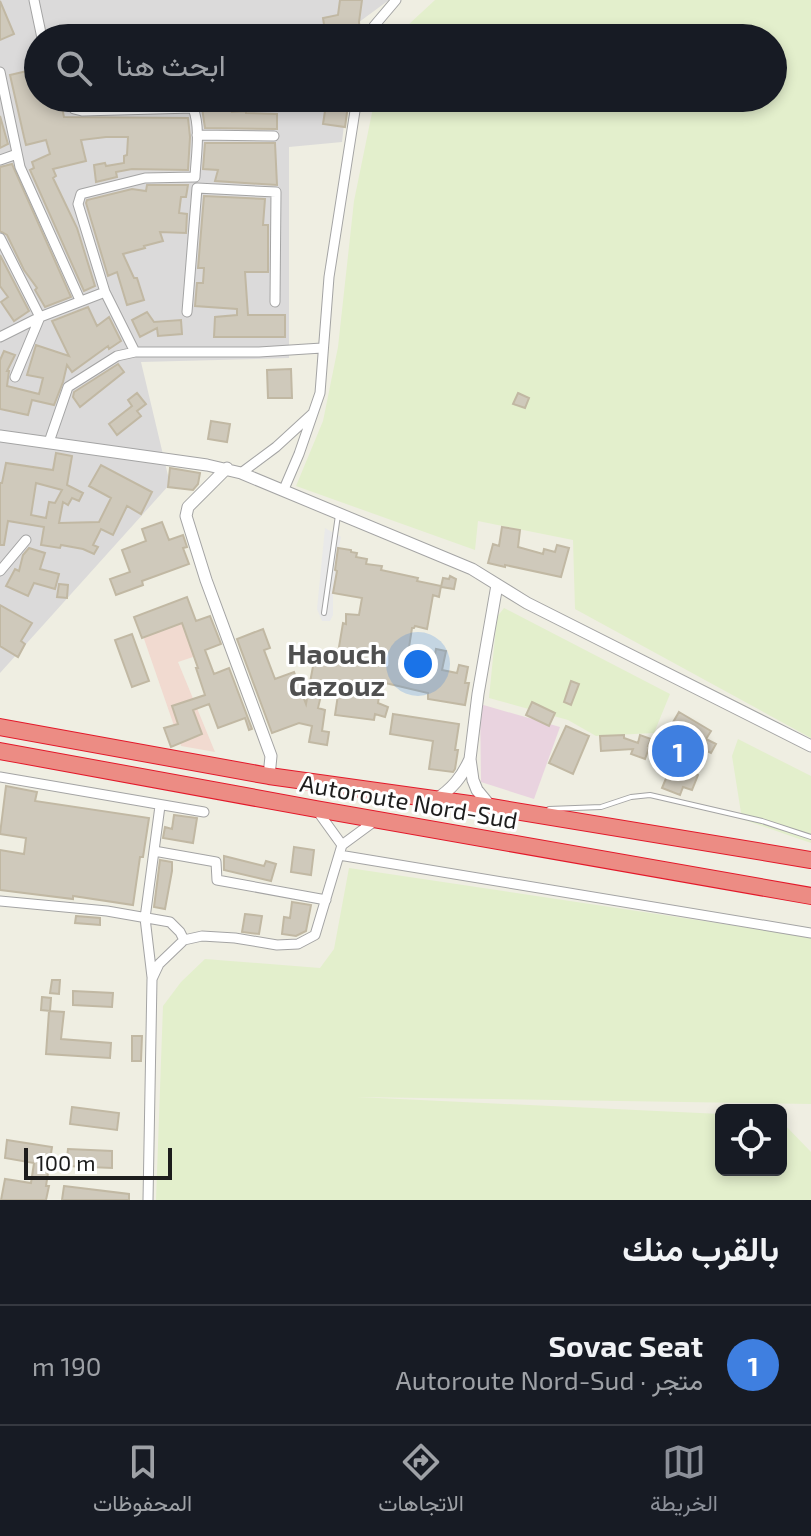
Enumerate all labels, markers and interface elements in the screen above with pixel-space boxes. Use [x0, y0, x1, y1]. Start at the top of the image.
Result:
search box [24, 24, 787, 112]
icon: search [52, 46, 96, 90]
text: ابحث هنا [116, 46, 226, 82]
district label: Haouch Gazouz [287, 636, 387, 702]
your location [398, 644, 438, 684]
pin: 1 [652, 721, 704, 781]
street label: Autoroute Nord-Sud [298, 768, 520, 834]
map controls [715, 1104, 787, 1176]
button: locate [715, 1104, 787, 1176]
scale bar [24, 1144, 172, 1180]
text: 100 m [36, 1149, 95, 1175]
text: بالقرب منك [622, 1227, 779, 1268]
text: Sovac Seat [548, 1327, 703, 1363]
text: 190 m [32, 1350, 102, 1381]
text: 1 [747, 1350, 759, 1381]
text: متجر · Autoroute Nord-Sud [395, 1364, 703, 1395]
tab: المحفوظات [93, 1440, 192, 1523]
tab: الاتجاهات [378, 1440, 464, 1523]
tab: الخريطة [650, 1440, 718, 1523]

